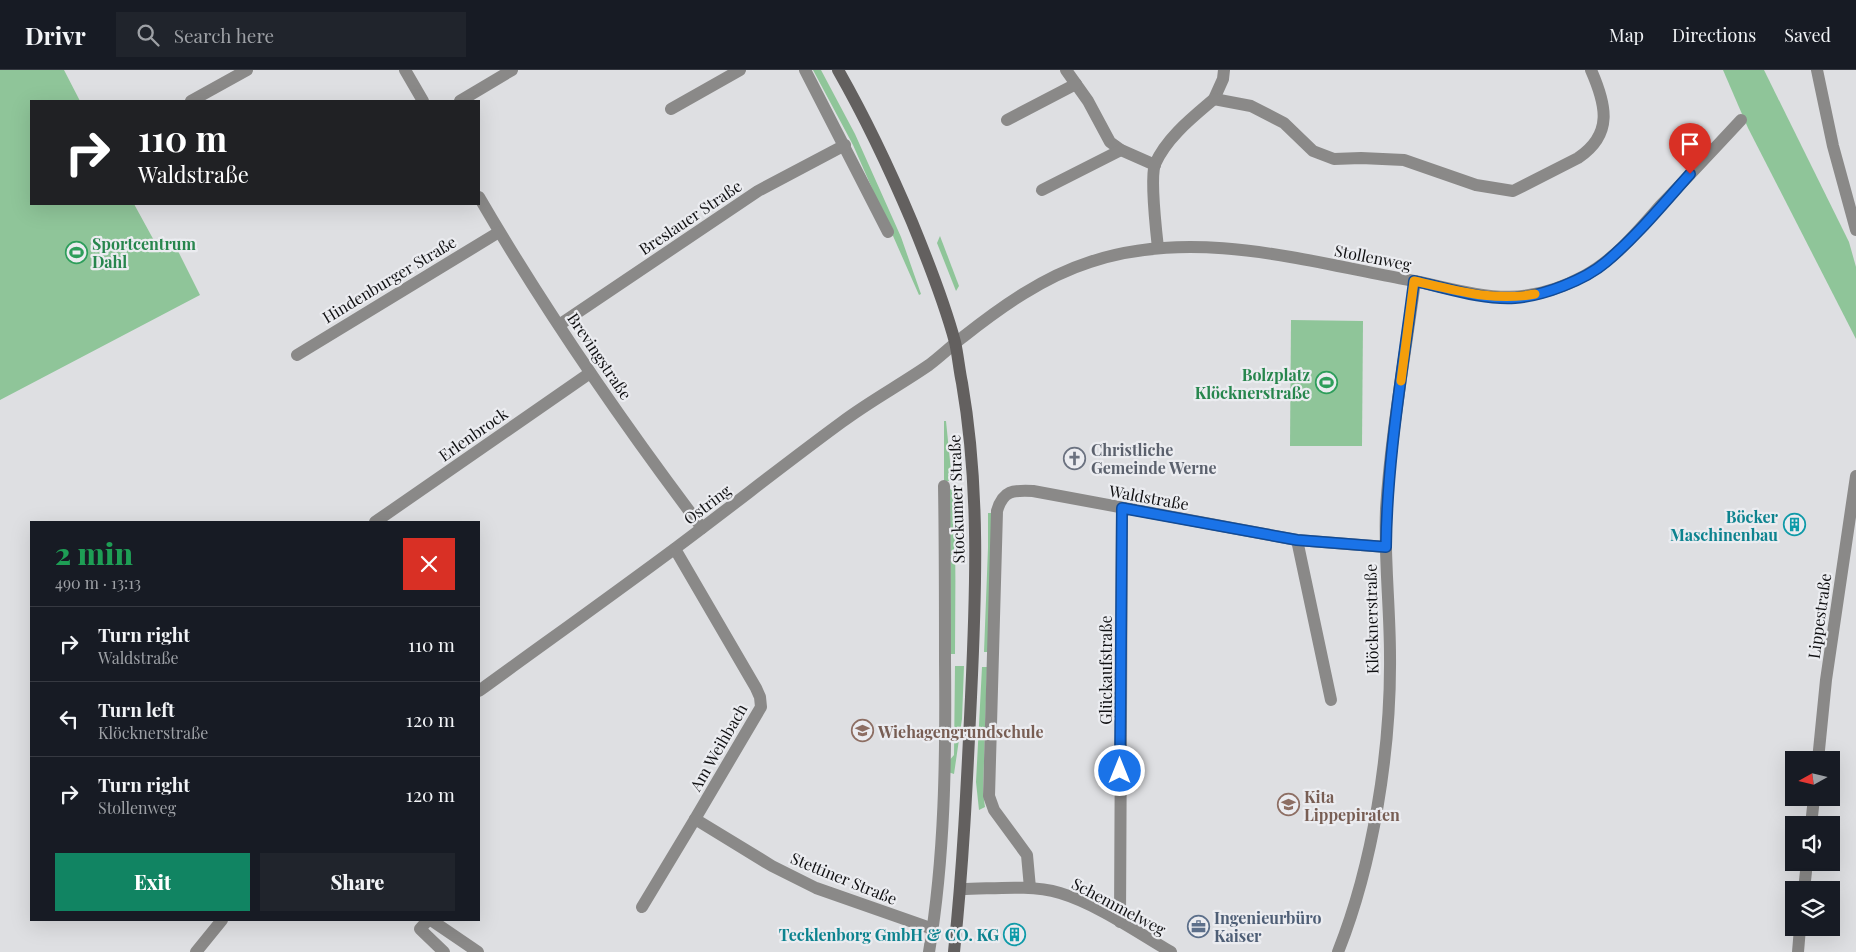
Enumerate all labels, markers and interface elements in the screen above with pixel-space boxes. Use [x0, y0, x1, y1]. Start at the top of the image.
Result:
search box [116, 12, 466, 57]
text: Drivr [25, 19, 86, 51]
icon: search [134, 21, 162, 49]
text: Search here [174, 22, 274, 48]
text: Map [1609, 23, 1644, 47]
text: Directions [1672, 23, 1756, 47]
text: Saved [1784, 23, 1831, 47]
text: 110 m [138, 114, 227, 161]
icon: right [55, 120, 120, 185]
pin [1669, 123, 1711, 174]
icon: arrive [1676, 130, 1704, 158]
text: Waldstraße [138, 159, 249, 189]
street label: Breslauer Straße [635, 175, 745, 259]
street label: Hindenburger Straße [318, 231, 460, 327]
place label: Sportcentrum Dahl [92, 233, 197, 272]
street label: Stollenweg [1333, 239, 1414, 275]
sports icon: Sportcentrum Dahl [64, 240, 88, 264]
street label: Brevingstraße [563, 309, 637, 403]
place label: Bolzplatz Klöcknerstraße [1195, 364, 1310, 403]
sports icon: Bolzplatz Klöcknerstraße [1314, 371, 1338, 395]
street label: Erlenbrock [434, 402, 512, 465]
street label: Stockumer Straße [943, 434, 969, 564]
place label: Christliche Gemeinde Werne [1091, 439, 1217, 478]
church icon: Christliche Gemeinde Werne [1063, 446, 1087, 470]
street label: Ostring [679, 479, 735, 529]
street label: Waldstraße [1106, 479, 1191, 514]
place label: Böcker Maschinenbau [1670, 506, 1779, 545]
building icon: Böcker Maschinenbau [1782, 513, 1806, 537]
text: 2 min [55, 533, 133, 573]
button: close [403, 538, 455, 590]
street label: Klöcknerstraße [1360, 564, 1382, 674]
text: 490 m · 13:13 [55, 572, 141, 593]
street label: Lippestraße [1803, 572, 1835, 660]
street label: Glückaufstraße [1095, 615, 1116, 725]
text: Turn right [98, 621, 190, 647]
icon: right [55, 630, 83, 658]
text: 110 m [408, 631, 455, 657]
text: Waldstraße [98, 647, 179, 668]
text: Turn left [98, 696, 175, 722]
street label: Am Weihbach [684, 699, 752, 795]
icon: left [55, 705, 83, 733]
text: 120 m [406, 706, 455, 732]
school or university icon: Wiehagengrundschule [850, 719, 874, 743]
place label: Wiehagengrundschule [877, 721, 1043, 742]
text: Klöcknerstraße [98, 722, 208, 743]
position arrow [1093, 744, 1145, 796]
north arrow [1785, 751, 1840, 806]
map controls [1785, 751, 1840, 936]
text: Turn right [98, 771, 190, 797]
icon: right [55, 780, 83, 808]
text: 120 m [406, 781, 455, 807]
place label: Kita Lippepiraten [1304, 786, 1400, 825]
school or university icon: Kita Lippepiraten [1276, 793, 1300, 817]
text: Stollenweg [98, 797, 176, 818]
button: sound [1785, 816, 1840, 871]
street label: Stettiner Straße [788, 847, 900, 909]
button: Exit [55, 853, 250, 911]
button: Share [260, 853, 455, 911]
street label: Schemmelweg [1068, 872, 1170, 940]
button: layers [1785, 881, 1840, 936]
place label: Ingenieurbüro Kaiser [1214, 907, 1321, 946]
office icon: Ingenieurbüro Kaiser [1186, 914, 1210, 938]
building icon: Tecklenborg GmbH & CO. KG [1003, 922, 1027, 946]
place label: Tecklenborg GmbH & CO. KG [779, 924, 999, 945]

